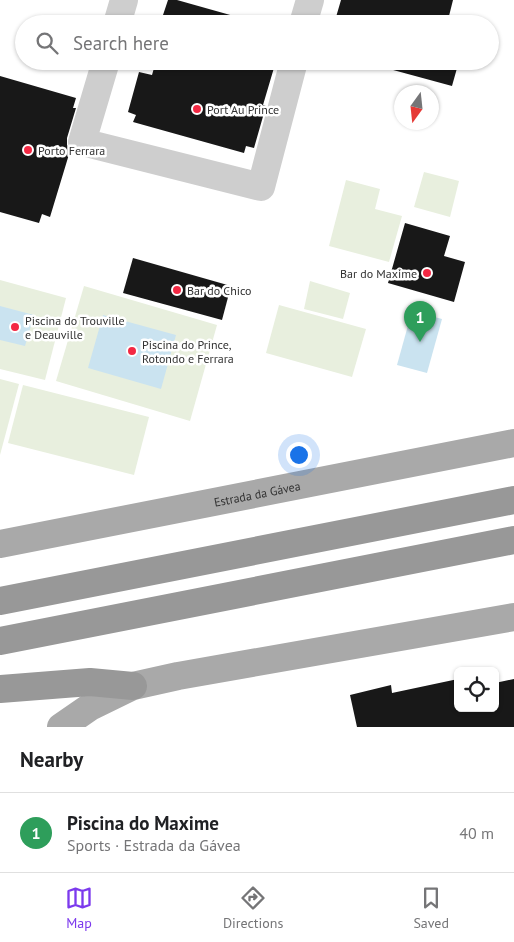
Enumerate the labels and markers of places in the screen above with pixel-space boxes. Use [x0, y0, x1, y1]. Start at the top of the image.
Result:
place label: Port Au Prince [207, 102, 279, 117]
marker: Port Au Prince [191, 103, 203, 115]
place label: Porto Ferrara [38, 143, 105, 158]
marker: Porto Ferrara [22, 144, 34, 156]
place label: Bar do Maxime [340, 266, 417, 281]
marker: Bar do Maxime [421, 267, 433, 279]
place label: Bar do Chico [187, 283, 252, 298]
marker: Bar do Chico [171, 284, 183, 296]
pin: 1 [404, 301, 436, 342]
place label: Piscina do Trouville e Deauville [25, 313, 125, 342]
marker: Piscina do Trouville e Deauville [9, 321, 21, 333]
place label: Piscina do Prince, Rotondo e Ferrara [142, 337, 234, 366]
marker: Piscina do Prince, Rotondo e Ferrara [126, 345, 138, 357]

